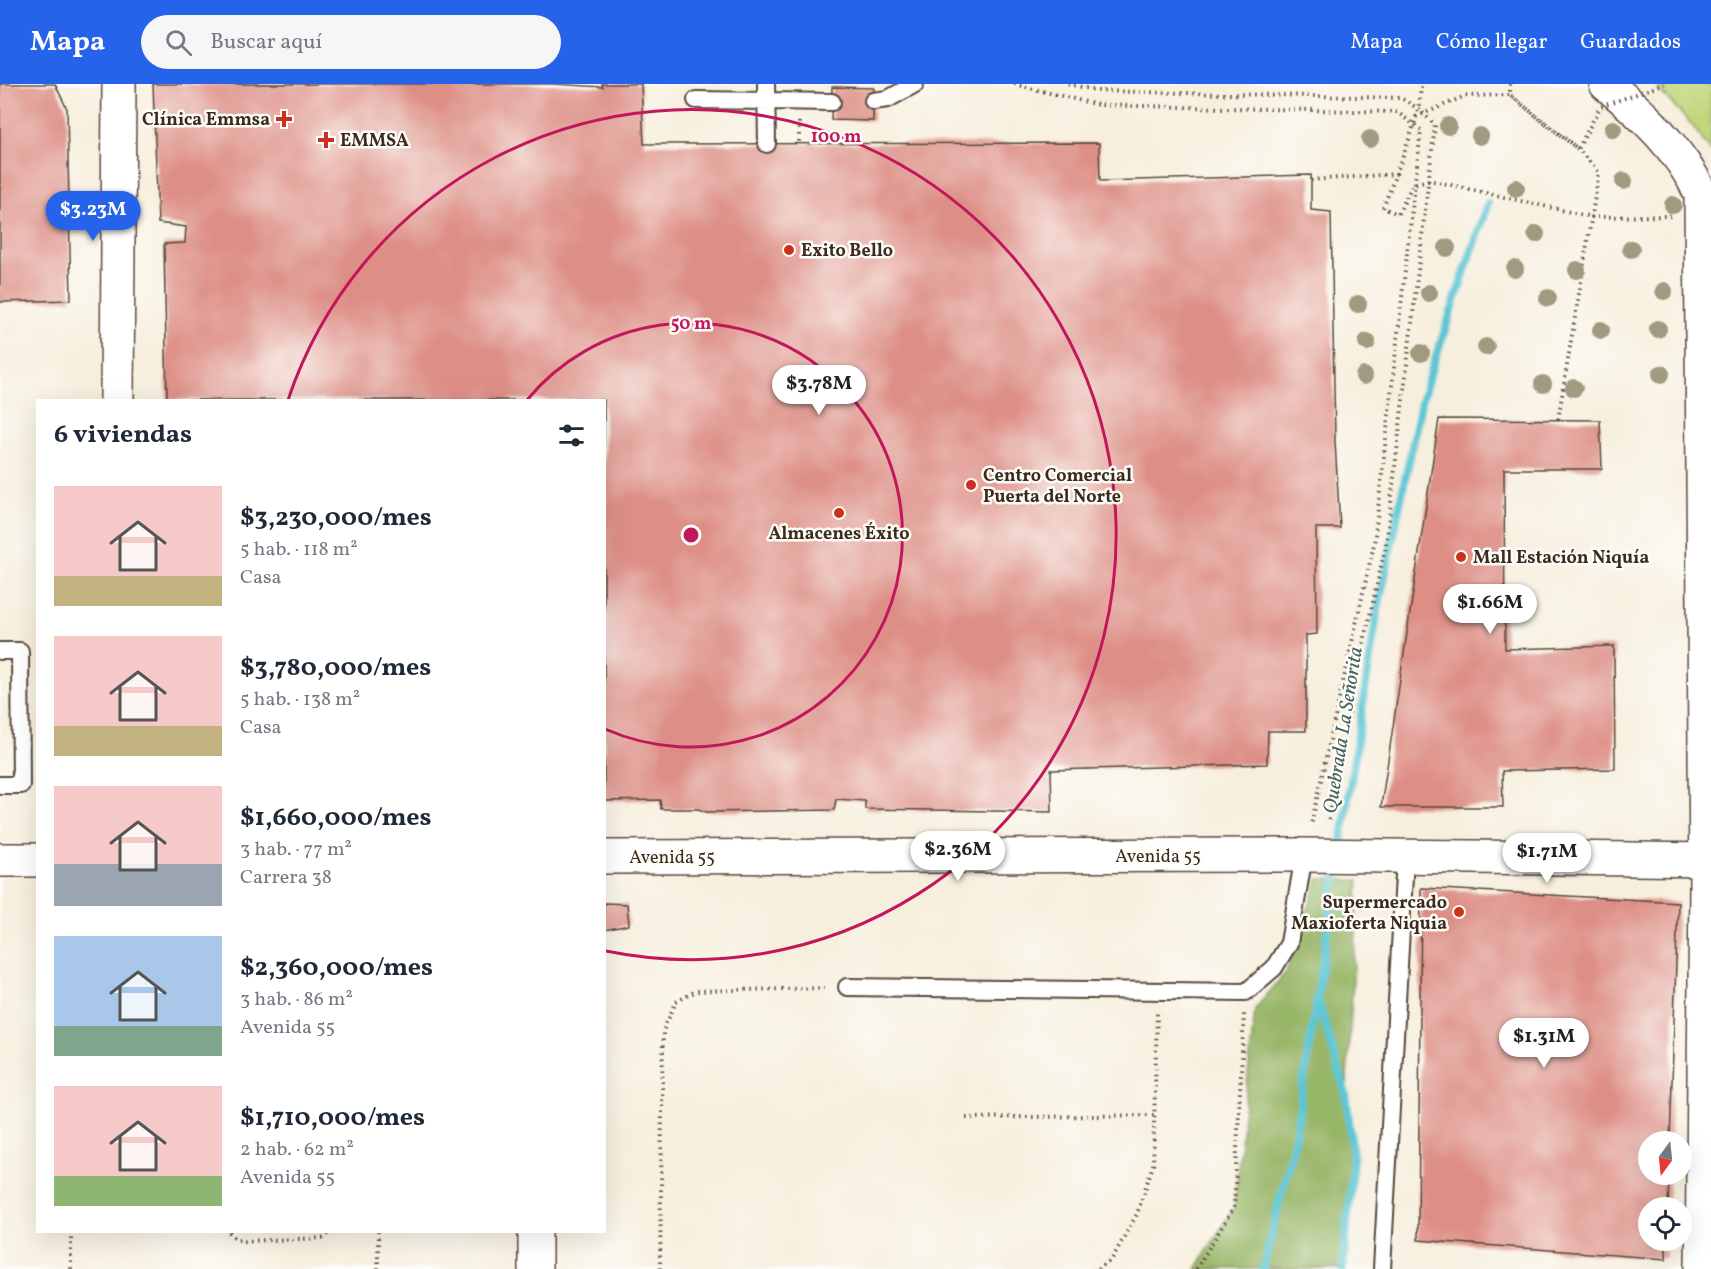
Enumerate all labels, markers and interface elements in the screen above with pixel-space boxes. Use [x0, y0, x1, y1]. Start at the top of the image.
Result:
search box [141, 15, 561, 69]
text: Mapa [30, 23, 105, 62]
icon: search [162, 26, 195, 59]
text: Buscar aquí [210, 27, 322, 58]
text: Mapa [1350, 28, 1403, 57]
text: Cómo llegar [1436, 28, 1547, 57]
text: Guardados [1580, 28, 1681, 57]
place label: Clínica Emmsa [142, 108, 270, 133]
marker: Clínica Emmsa [275, 110, 293, 128]
text: 100 m [811, 125, 861, 150]
place label: EMMSA [340, 129, 409, 154]
marker: EMMSA [317, 131, 335, 149]
pin: $3.23M [44, 191, 142, 242]
text: $3.23M [60, 196, 126, 224]
place label: Exito Bello [801, 239, 893, 264]
marker: Exito Bello [782, 243, 796, 257]
text: 50 m [671, 312, 711, 337]
pin: $3.78M [770, 365, 868, 416]
text: $3.78M [786, 370, 852, 398]
text: 6 viviendas [54, 417, 192, 453]
icon: filters [555, 419, 588, 452]
place label: Centro Comercial Puerta del Norte [983, 464, 1132, 510]
marker: Centro Comercial Puerta del Norte [964, 478, 978, 492]
text: $3,230,000/mes [240, 500, 432, 536]
marker: Almacenes Éxito [832, 506, 846, 520]
icon: home [102, 510, 174, 582]
place label: Almacenes Éxito [768, 522, 910, 547]
centre of rings [681, 525, 701, 545]
text: 5 hab. · 118 m² [240, 536, 358, 564]
place label: Mall Estación Niquía [1473, 546, 1649, 571]
marker: Mall Estación Niquía [1454, 550, 1468, 564]
text: Casa [240, 564, 282, 592]
pin: $1.66M [1441, 584, 1539, 635]
text: $1.66M [1457, 589, 1523, 617]
water label: Quebrada La Señorita [1317, 645, 1371, 816]
text: $3,780,000/mes [240, 650, 431, 686]
icon: home [102, 660, 174, 732]
text: 5 hab. · 138 m² [240, 686, 360, 714]
text: Casa [240, 714, 282, 742]
text: $1,660,000/mes [240, 800, 432, 836]
icon: home [102, 810, 174, 882]
pin: $2.36M [909, 831, 1007, 882]
pin: $1.71M [1498, 833, 1596, 884]
text: 3 hab. · 77 m² [240, 836, 352, 864]
text: $2.36M [924, 836, 992, 864]
text: $1.71M [1516, 838, 1578, 866]
street label: Avenida 55 [1115, 845, 1201, 870]
street label: Avenida 55 [629, 846, 715, 871]
text: Carrera 38 [240, 864, 332, 892]
place label: Supermercado Maxioferta Niquia [1291, 891, 1447, 937]
marker: Supermercado Maxioferta Niquia [1452, 905, 1466, 919]
text: $2,360,000/mes [240, 950, 433, 986]
icon: home [102, 960, 174, 1032]
text: 3 hab. · 86 m² [240, 986, 353, 1014]
text: Avenida 55 [240, 1014, 335, 1042]
pin: $1.31M [1495, 1018, 1593, 1069]
text: $1.31M [1513, 1023, 1575, 1051]
text: $1,710,000/mes [240, 1100, 425, 1136]
icon: home [102, 1110, 174, 1182]
north arrow [1638, 1131, 1692, 1185]
map controls [1638, 1131, 1692, 1251]
text: 2 hab. · 62 m² [240, 1136, 354, 1164]
text: Avenida 55 [240, 1164, 335, 1192]
button: locate [1638, 1197, 1692, 1251]

